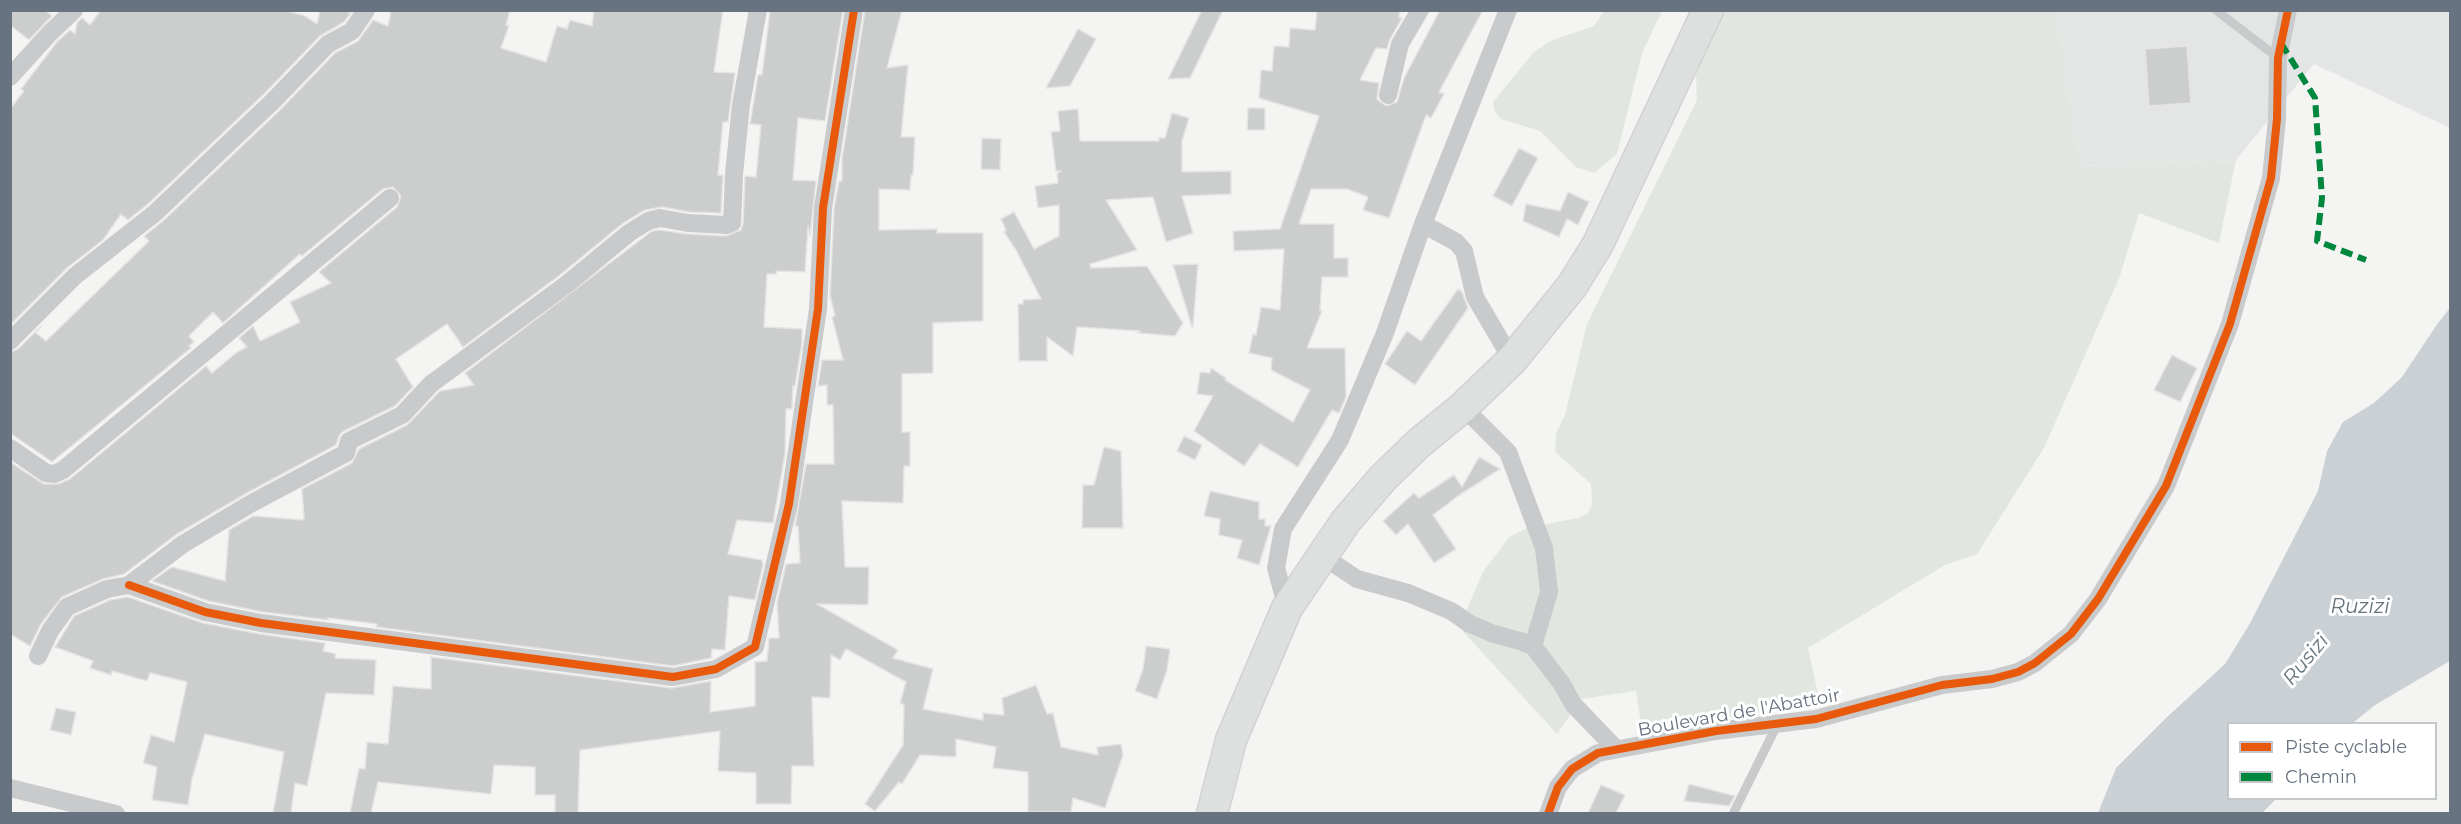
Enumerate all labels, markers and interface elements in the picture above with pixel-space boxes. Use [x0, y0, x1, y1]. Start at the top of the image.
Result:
water label: Ruzizi [2330, 595, 2390, 619]
water label: Rusizi [2278, 630, 2334, 690]
street label: Boulevard de l'Abattoir [1636, 685, 1842, 741]
legend [2227, 722, 2437, 800]
text: Piste cyclable [2285, 736, 2407, 758]
text: Chemin [2285, 766, 2357, 788]

